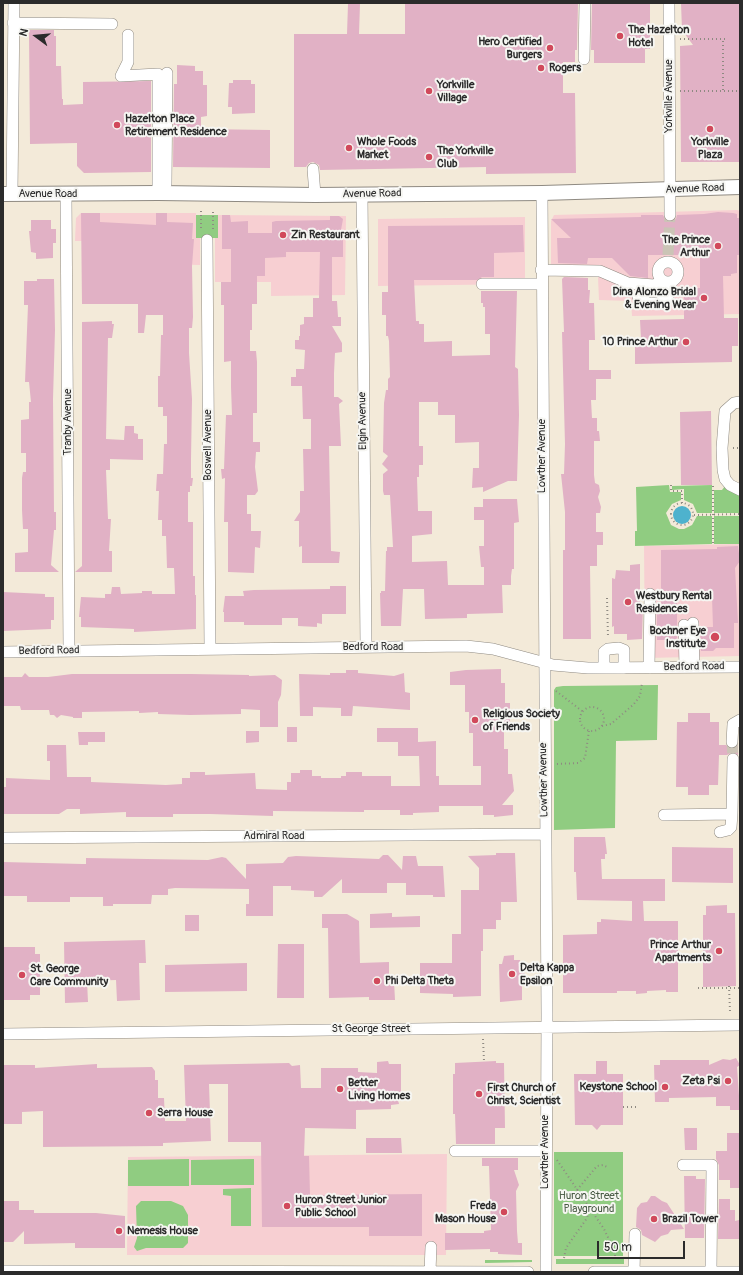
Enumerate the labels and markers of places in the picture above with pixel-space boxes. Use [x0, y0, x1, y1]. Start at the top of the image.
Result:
place label: The Hazelton Hotel [628, 23, 689, 49]
marker: The Hazelton Hotel [615, 31, 625, 41]
place label: Hero Certified Burgers [478, 35, 542, 61]
marker: Hero Certified Burgers [545, 43, 555, 53]
place label: Rogers [549, 61, 581, 75]
marker: Rogers [536, 63, 546, 73]
place label: Yorkville Village [437, 78, 474, 104]
marker: Yorkville Village [424, 86, 434, 96]
place label: Hazelton Place Retirement Residence [125, 112, 227, 138]
marker: Hazelton Place Retirement Residence [112, 120, 122, 130]
marker: Yorkville Plaza [705, 124, 715, 134]
place label: Whole Foods Market [357, 135, 416, 161]
place label: Yorkville Plaza [691, 135, 729, 161]
marker: Whole Foods Market [344, 143, 354, 153]
place label: The Yorkville Club [437, 144, 493, 170]
marker: The Yorkville Club [424, 152, 434, 162]
place label: Zin Restaurant [291, 228, 360, 242]
marker: Zin Restaurant [278, 230, 288, 240]
place label: The Prince Arthur [662, 233, 710, 259]
marker: The Prince Arthur [713, 241, 723, 251]
place label: Dina Alonzo Bridal & Evening Wear [612, 285, 696, 311]
marker: Dina Alonzo Bridal & Evening Wear [699, 293, 709, 303]
place label: 10 Prince Arthur [602, 335, 678, 349]
marker: 10 Prince Arthur [681, 337, 691, 347]
place label: Westbury Rental Residences [636, 589, 712, 615]
marker: Westbury Rental Residences [623, 597, 633, 607]
place label: Bochner Eye Institute [649, 624, 706, 650]
marker: Bochner Eye Institute [709, 631, 721, 643]
place label: Religious Society of Friends [483, 707, 560, 733]
marker: Religious Society of Friends [470, 715, 480, 725]
place label: Prince Arthur Apartments [650, 938, 711, 964]
marker: Prince Arthur Apartments [714, 946, 724, 956]
place label: Delta Kappa Epsilon [520, 961, 574, 987]
place label: St. George Care Community [30, 962, 108, 988]
marker: Delta Kappa Epsilon [507, 969, 517, 979]
marker: St. George Care Community [17, 970, 27, 980]
place label: Phi Delta Theta [385, 974, 454, 988]
marker: Phi Delta Theta [372, 976, 382, 986]
place label: Zeta Psi [682, 1074, 720, 1088]
place label: Better Living Homes [348, 1076, 410, 1102]
marker: Zeta Psi [723, 1076, 733, 1086]
place label: Keystone School [579, 1080, 657, 1094]
place label: First Church of Christ, Scientist [487, 1081, 560, 1107]
marker: Keystone School [660, 1082, 670, 1092]
marker: Better Living Homes [335, 1084, 345, 1094]
marker: First Church of Christ, Scientist [474, 1089, 484, 1099]
place label: Serra House [157, 1106, 213, 1120]
marker: Serra House [144, 1108, 154, 1118]
place label: Huron Street Junior Public School [295, 1193, 387, 1219]
place label: Freda Mason House [435, 1199, 496, 1225]
marker: Huron Street Junior Public School [282, 1201, 292, 1211]
marker: Freda Mason House [499, 1207, 509, 1217]
place label: Brazil Tower [662, 1212, 718, 1226]
marker: Brazil Tower [649, 1214, 659, 1224]
place label: Nemesis House [127, 1224, 198, 1238]
marker: Nemesis House [114, 1226, 124, 1236]

